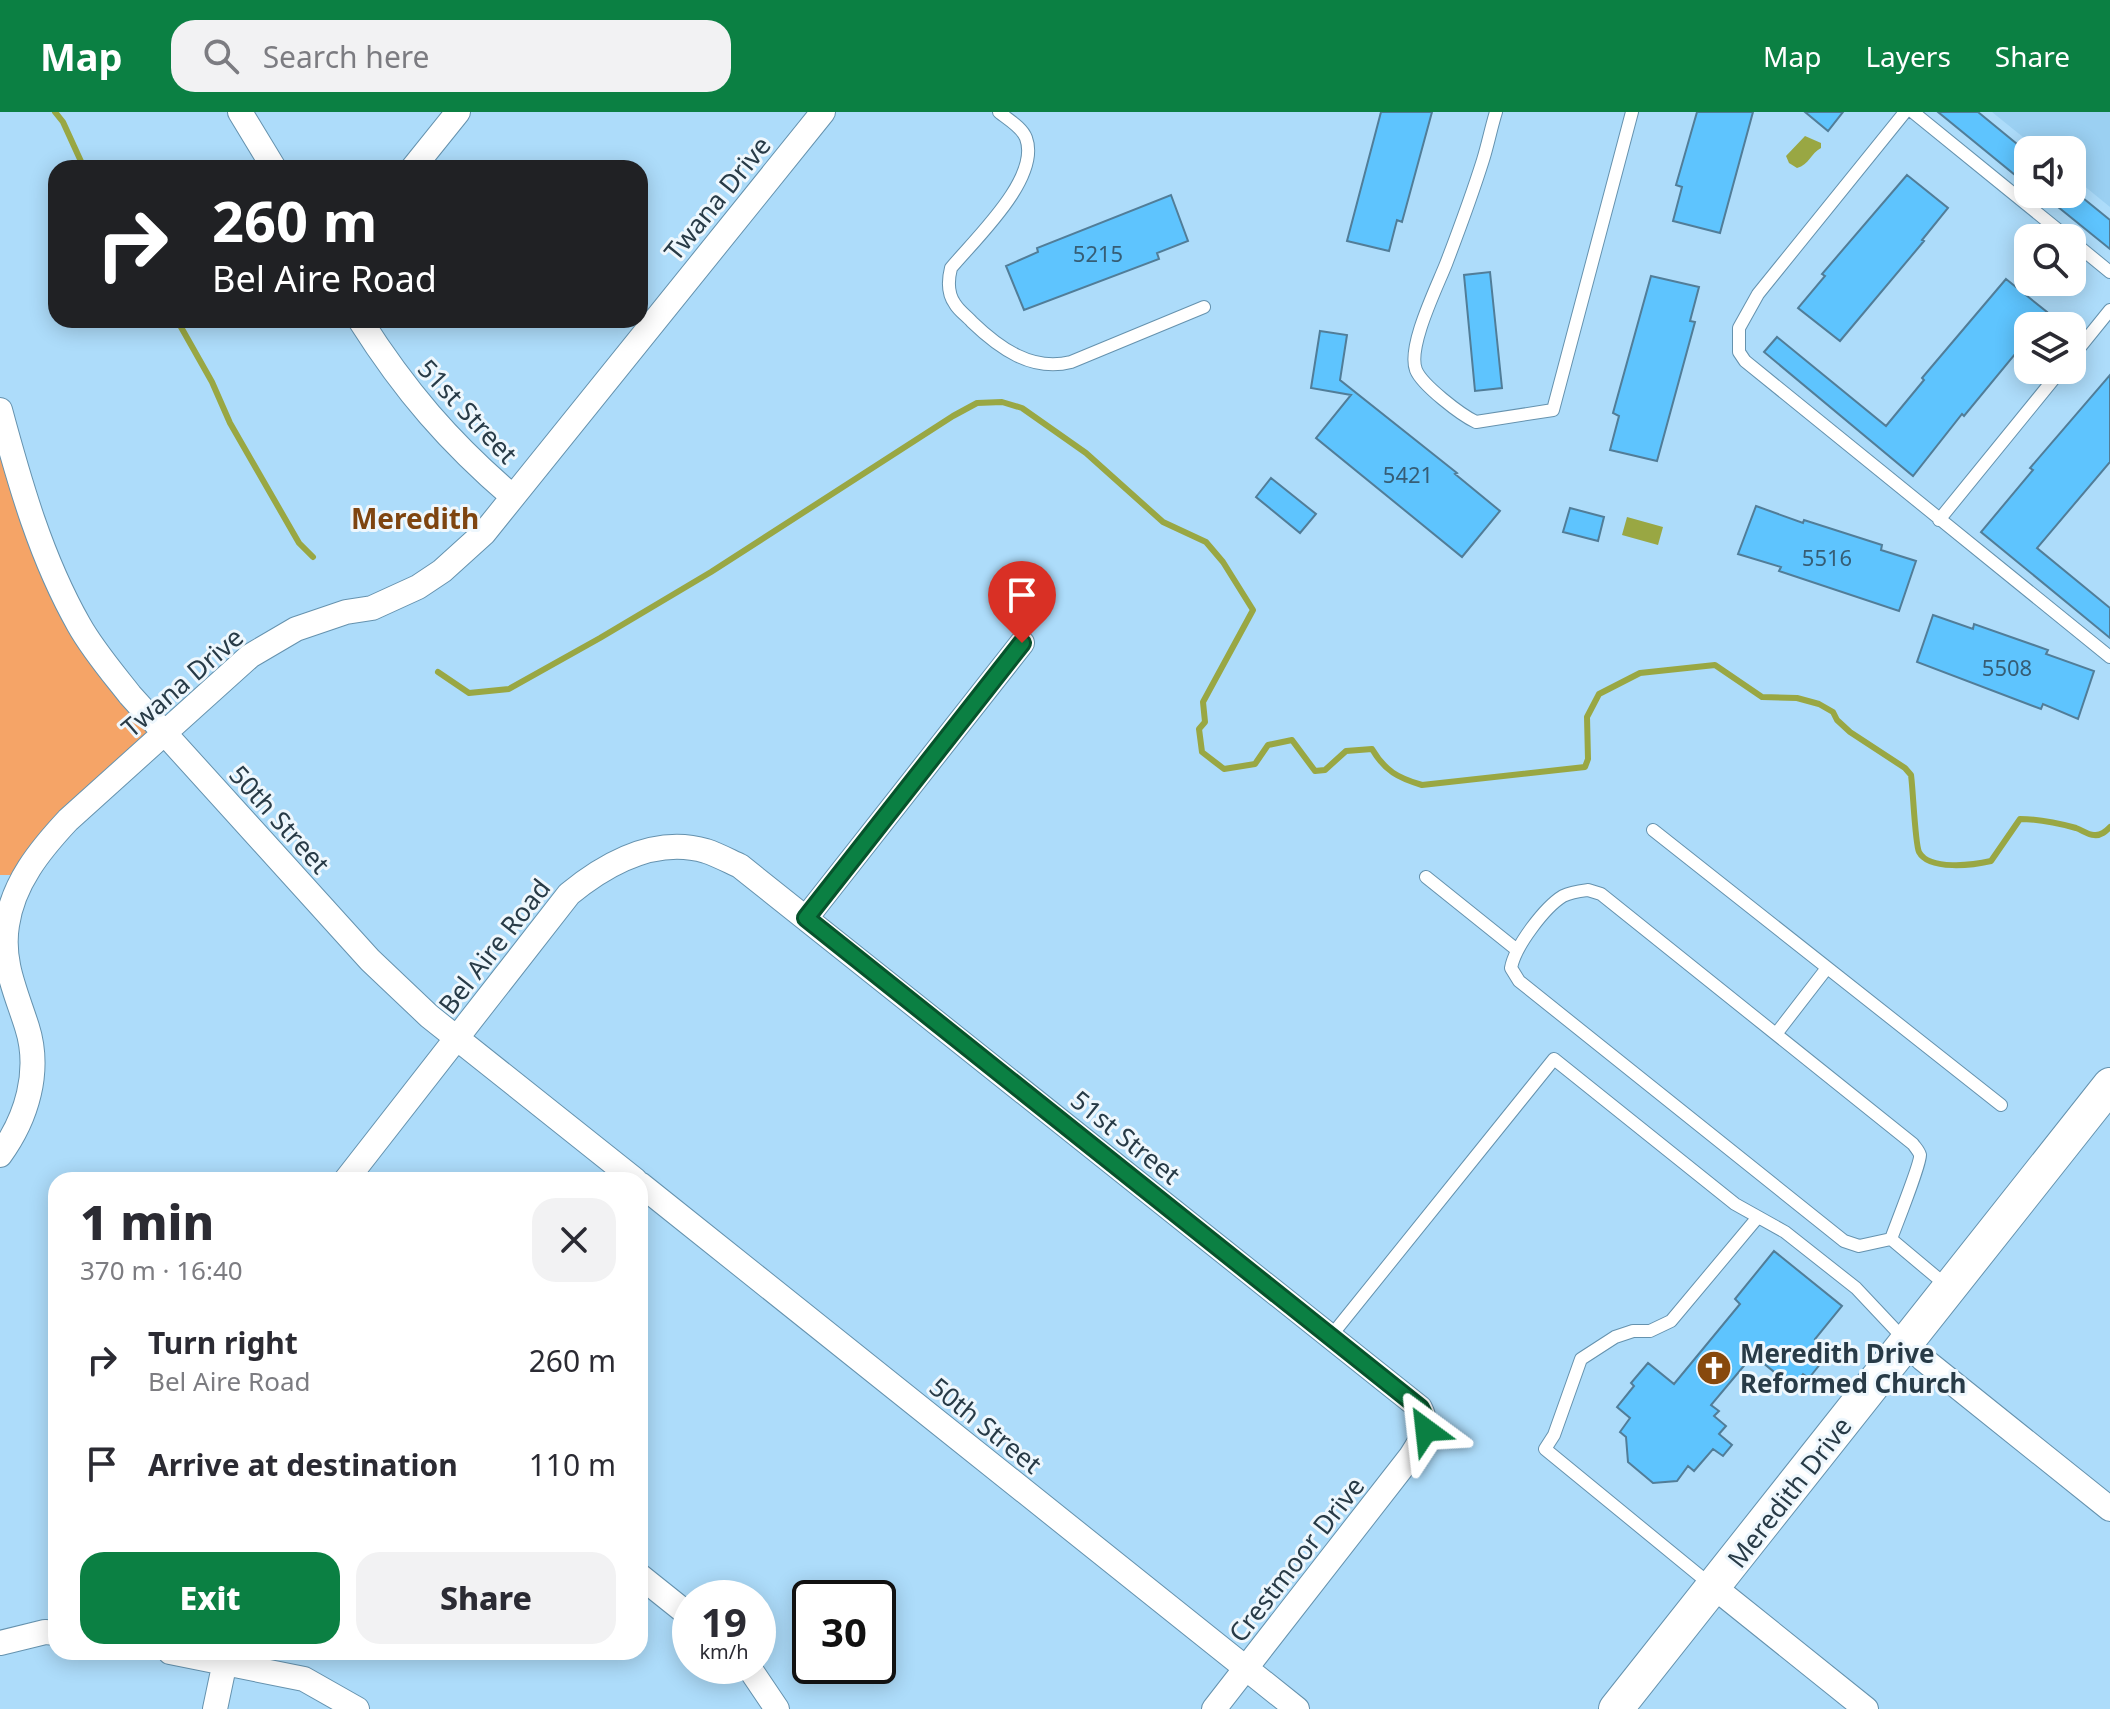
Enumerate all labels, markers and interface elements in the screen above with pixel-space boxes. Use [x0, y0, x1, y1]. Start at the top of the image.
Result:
search box [171, 20, 731, 92]
text: Map [40, 30, 123, 82]
icon: search [199, 34, 243, 78]
text: Search here [263, 36, 430, 77]
text: Map [1763, 37, 1821, 75]
text: Layers [1865, 37, 1951, 75]
text: Share [1995, 37, 2070, 75]
street label: Twana Drive [656, 128, 778, 268]
map controls [2014, 136, 2086, 384]
button: sound [2014, 136, 2086, 208]
text: 260 m [212, 182, 377, 258]
icon: right [80, 192, 184, 296]
button: search [2014, 224, 2086, 296]
house number: 5215 [1073, 238, 1123, 268]
text: Bel Aire Road [212, 254, 437, 303]
button: layers [2014, 312, 2086, 384]
street label: 51st Street [410, 351, 526, 471]
house number: 5421 [1383, 459, 1433, 489]
district label: Meredith [351, 499, 479, 537]
house number: 5516 [1802, 542, 1852, 572]
pin [988, 561, 1056, 643]
icon: arrive [1000, 573, 1044, 617]
street label: Twana Drive [113, 619, 251, 745]
house number: 5508 [1982, 652, 2032, 682]
street label: 50th Street [222, 757, 338, 881]
street label: Bel Aire Road [430, 871, 558, 1021]
street label: 51st Street [1064, 1082, 1188, 1192]
text: 1 min [80, 1189, 214, 1254]
button: close [532, 1198, 616, 1282]
text: 370 m · 16:40 [80, 1252, 243, 1288]
text: Turn right [148, 1322, 298, 1363]
place label: Meredith Drive Reformed Church [1740, 1335, 1967, 1401]
icon: right [80, 1338, 124, 1382]
text: 260 m [529, 1340, 616, 1381]
church icon: Meredith Drive Reformed Church [1695, 1349, 1733, 1387]
text: Bel Aire Road [148, 1363, 310, 1399]
street label: 50th Street [922, 1369, 1050, 1481]
position arrow [1384, 1388, 1468, 1472]
street label: Meredith Drive [1719, 1409, 1859, 1575]
icon: arrive [80, 1442, 124, 1486]
text: Arrive at destination [148, 1444, 458, 1485]
text: 110 m [529, 1444, 616, 1485]
street label: Crestmoor Drive [1220, 1469, 1372, 1649]
button: Exit [80, 1552, 340, 1644]
button: Share [356, 1552, 616, 1644]
speed limit sign: 30 [792, 1580, 896, 1684]
text: 19 [701, 1594, 747, 1649]
text: km/h [699, 1638, 749, 1665]

